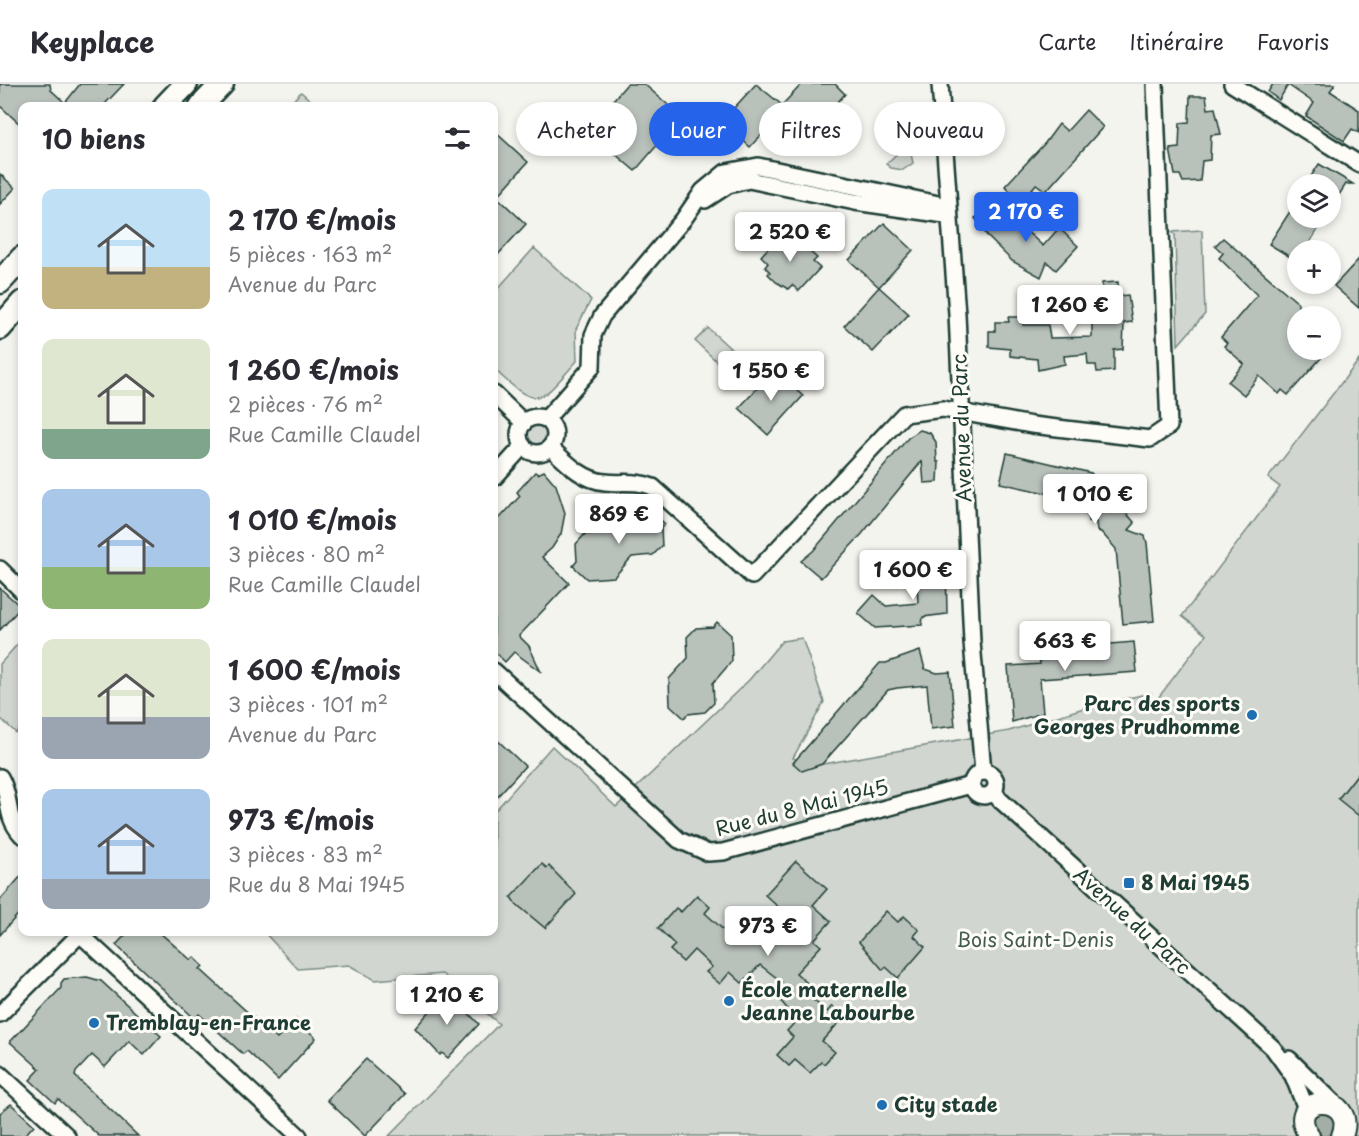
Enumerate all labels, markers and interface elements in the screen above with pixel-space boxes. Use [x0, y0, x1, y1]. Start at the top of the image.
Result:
text: Keyplace [30, 20, 155, 63]
text: Carte [1038, 25, 1097, 57]
text: Itinéraire [1130, 25, 1224, 57]
text: Favoris [1257, 25, 1329, 57]
chip: Acheter [516, 102, 637, 156]
chip: Louer [649, 102, 747, 156]
chip: Filtres [759, 102, 862, 156]
chip: Nouveau [874, 102, 1005, 156]
text: 10 biens [42, 119, 145, 158]
icon: filters [441, 122, 474, 155]
map controls [1287, 174, 1341, 360]
button: layers [1287, 174, 1341, 228]
pin: 2 170 € [971, 192, 1081, 243]
text: 2 170 € [988, 196, 1064, 226]
text: 2 170 €/mois [228, 200, 396, 239]
pin: 2 520 € [735, 212, 845, 263]
icon: home [90, 213, 162, 285]
text: 2 520 € [749, 216, 831, 246]
text: 5 pièces · 163 m² [228, 239, 392, 269]
button: + [1287, 240, 1341, 294]
text: Avenue du Parc [228, 269, 377, 299]
pin: 1 260 € [1015, 285, 1125, 336]
text: 1 260 € [1031, 289, 1109, 319]
button: − [1287, 306, 1341, 360]
text: 1 260 €/mois [228, 350, 399, 389]
pin: 1 550 € [716, 351, 826, 402]
street label: Avenue du Parc [943, 353, 979, 503]
text: 1 550 € [732, 355, 810, 385]
icon: home [90, 363, 162, 435]
text: 2 pièces · 76 m² [228, 389, 383, 419]
text: Rue Camille Claudel [228, 419, 421, 449]
pin: 1 010 € [1040, 474, 1150, 525]
text: 1 010 € [1057, 478, 1133, 508]
pin: 869 € [577, 494, 661, 545]
text: 869 € [589, 498, 649, 528]
text: 1 010 €/mois [228, 500, 397, 539]
icon: home [90, 513, 162, 585]
text: 3 pièces · 80 m² [228, 539, 385, 569]
pin: 1 600 € [858, 550, 968, 601]
text: 1 600 € [873, 554, 953, 584]
text: Rue Camille Claudel [228, 569, 421, 599]
pin: 663 € [1023, 621, 1107, 672]
text: 663 € [1033, 625, 1097, 655]
text: 1 600 €/mois [228, 650, 401, 689]
icon: home [90, 663, 162, 735]
place label: Parc des sports Georges Prudhomme [1034, 688, 1240, 741]
text: 3 pièces · 101 m² [228, 689, 388, 719]
marker: Parc des sports Georges Prudhomme [1245, 708, 1259, 722]
text: Avenue du Parc [228, 719, 377, 749]
street label: Rue du 8 Mai 1945 [712, 771, 891, 843]
text: 973 €/mois [228, 800, 374, 839]
icon: home [90, 813, 162, 885]
text: 3 pièces · 83 m² [228, 839, 383, 869]
street label: Avenue du Parc [1067, 859, 1198, 981]
place label: 8 Mai 1945 [1141, 867, 1250, 897]
text: Rue du 8 Mai 1945 [228, 869, 405, 899]
marker: 8 Mai 1945 [1122, 876, 1136, 890]
pin: 973 € [726, 906, 810, 957]
text: 973 € [739, 910, 797, 940]
park label: Bois Saint-Denis [956, 924, 1114, 954]
place label: École maternelle Jeanne Labourbe [741, 974, 915, 1027]
pin: 1 210 € [392, 975, 502, 1026]
text: 1 210 € [410, 979, 484, 1009]
marker: École maternelle Jeanne Labourbe [722, 994, 736, 1008]
place label: Tremblay-en-France [106, 1007, 311, 1037]
marker: Tremblay-en-France [87, 1016, 101, 1030]
place label: City stade [894, 1089, 998, 1119]
marker: City stade [875, 1098, 889, 1112]

